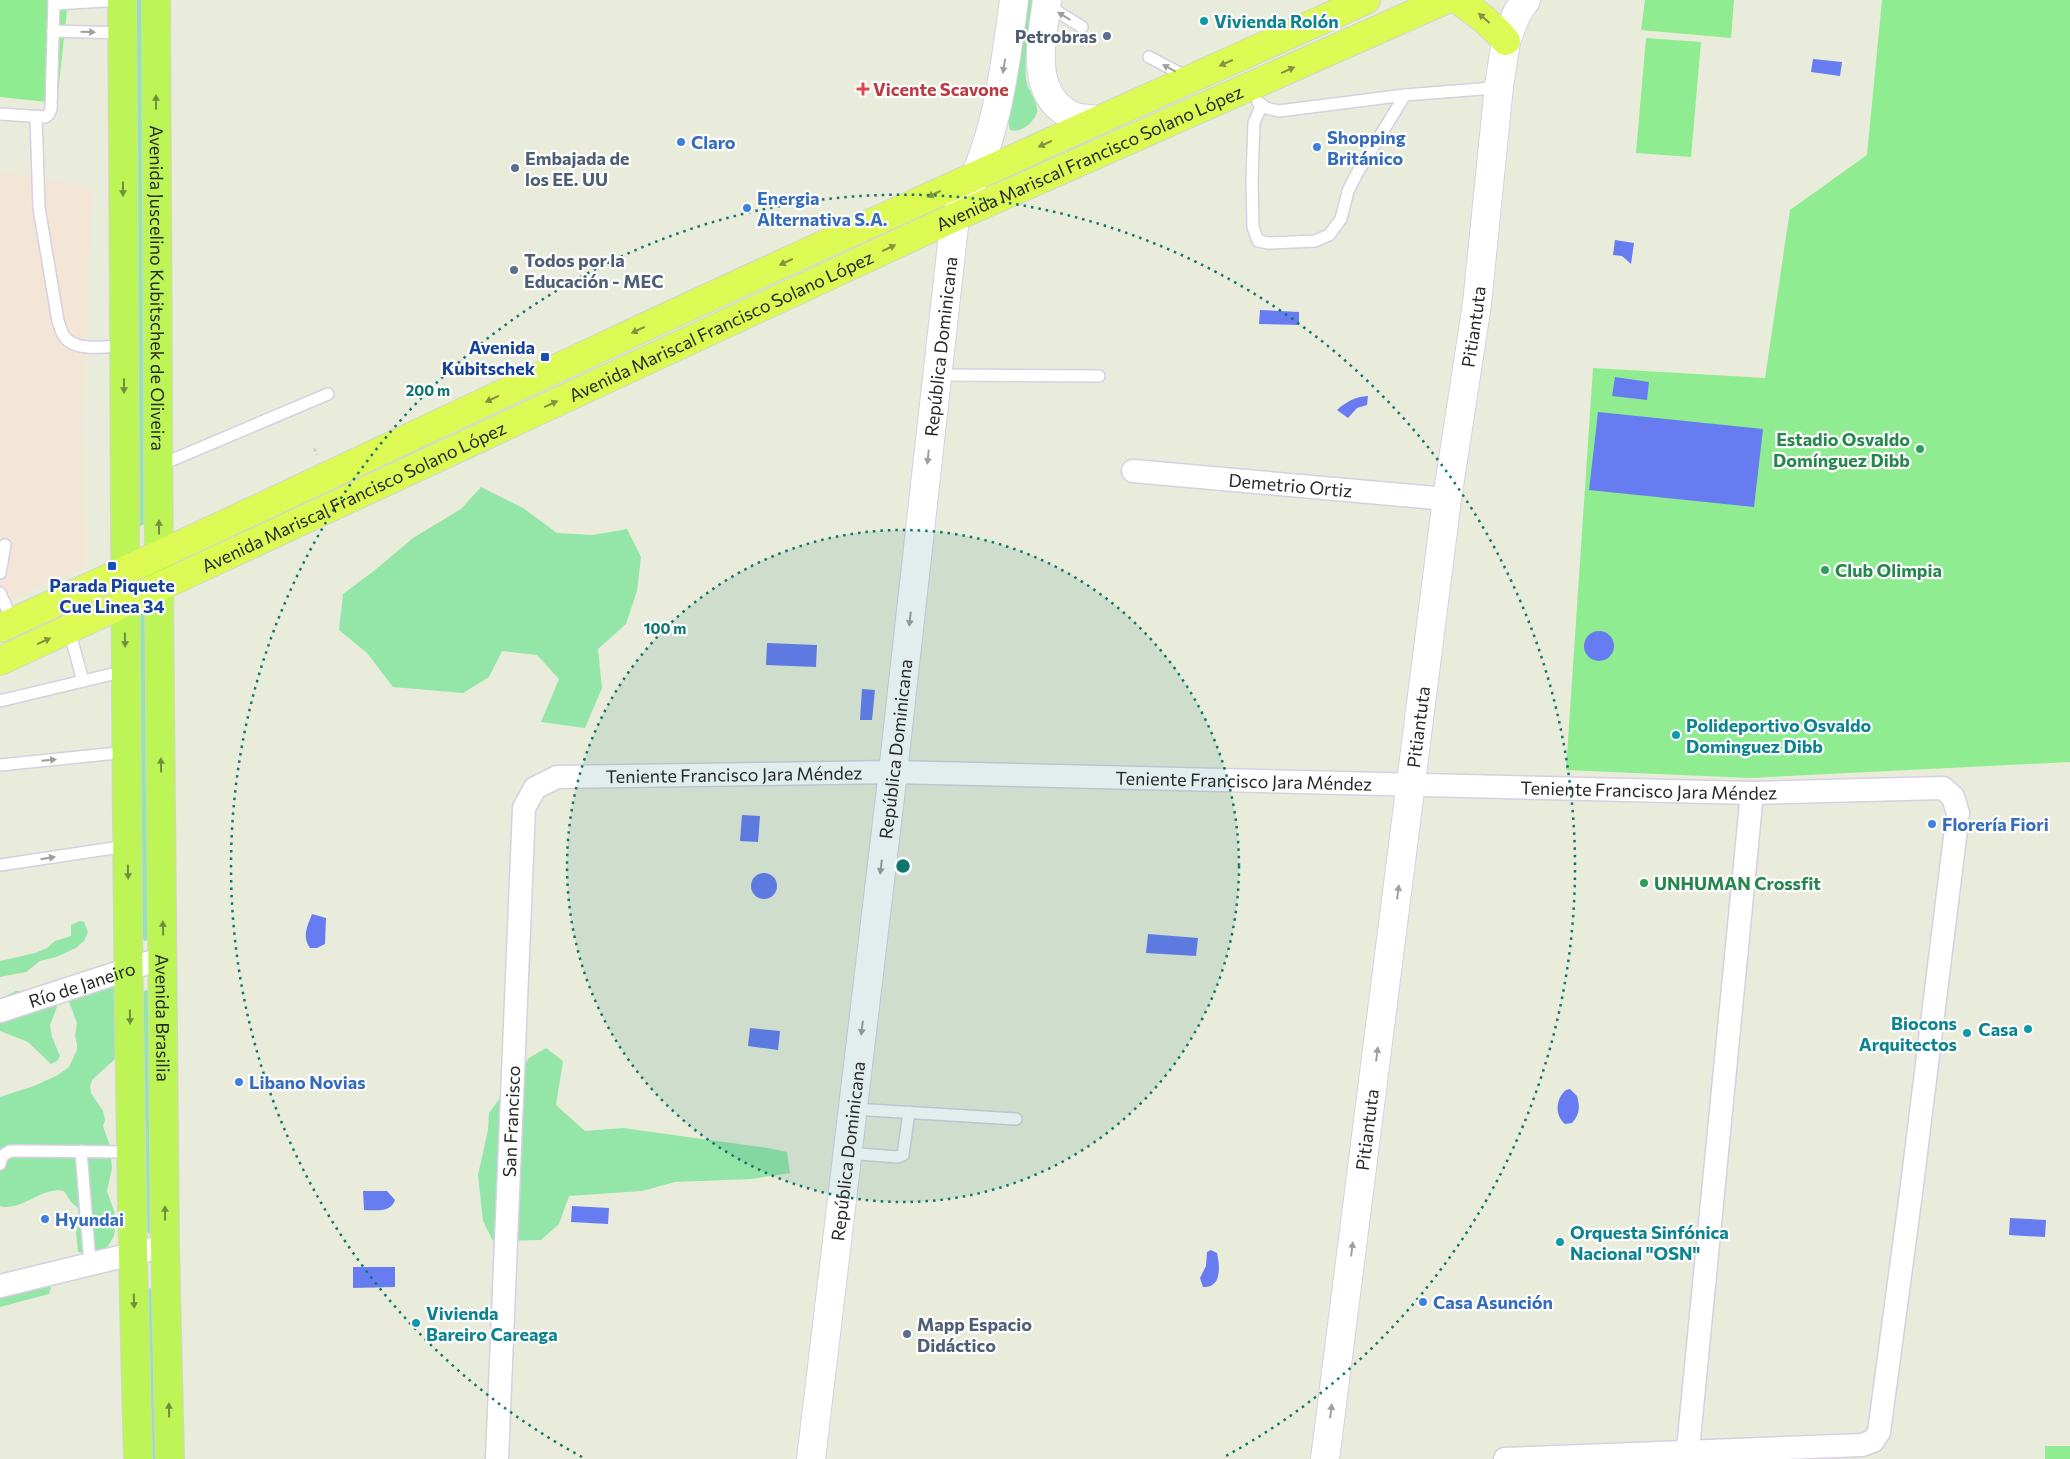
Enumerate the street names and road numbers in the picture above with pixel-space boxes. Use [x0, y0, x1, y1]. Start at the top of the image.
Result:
street label: Avenida Mariscal Francisco Solano López [933, 80, 1246, 235]
street label: Avenida Juscelino Kubitschek de Oliveira [146, 125, 169, 451]
street label: Avenida Mariscal Francisco Solano López [565, 246, 877, 406]
street label: República Dominicana [920, 255, 961, 438]
street label: Pitiantuta [1456, 285, 1490, 369]
street label: Avenida Mariscal Francisco Solano López [198, 416, 509, 577]
street label: Demetrio Ortiz [1228, 469, 1353, 502]
street label: República Dominicana [874, 658, 917, 840]
street label: Pitiantuta [1402, 685, 1434, 769]
street label: Teniente Francisco Jara Méndez [605, 761, 863, 787]
street label: Teniente Francisco Jara Méndez [1115, 766, 1373, 795]
street label: Teniente Francisco Jara Méndez [1520, 776, 1777, 804]
street label: Avenida Brasilia [151, 954, 175, 1082]
street label: Río de Janeiro [26, 957, 138, 1012]
street label: República Dominicana [826, 1060, 869, 1242]
street label: San Francisco [498, 1065, 524, 1178]
street label: Pitiantuta [1351, 1088, 1383, 1172]

